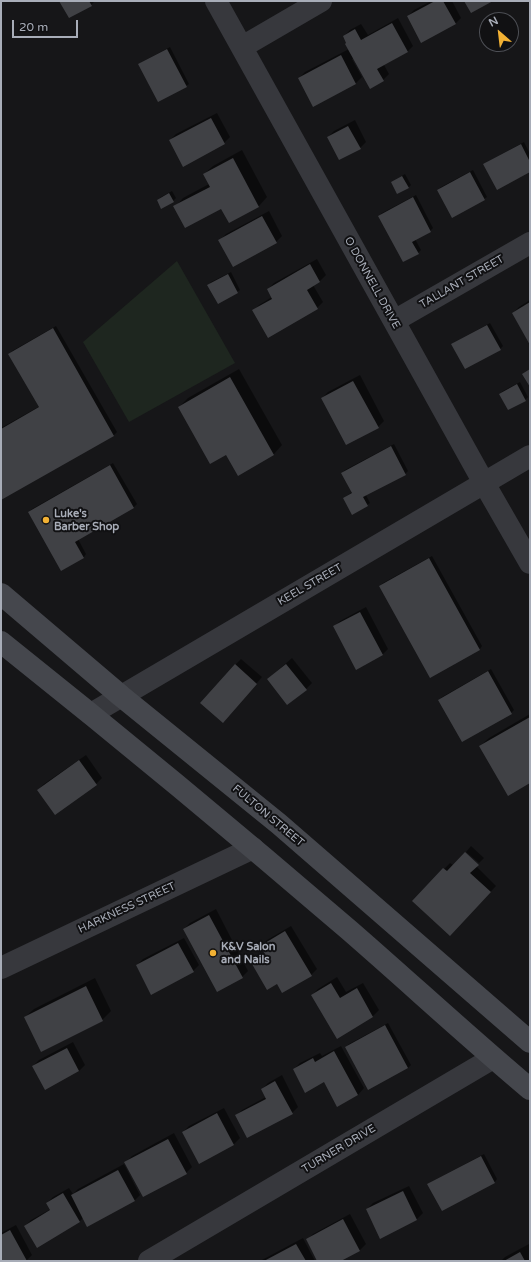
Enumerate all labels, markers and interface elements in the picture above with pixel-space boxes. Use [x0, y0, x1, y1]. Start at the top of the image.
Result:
scale bar [14, 12, 80, 38]
north arrow [479, 12, 519, 52]
text: N [487, 14, 501, 30]
text: 20 m [19, 20, 48, 34]
street label: O DONNELL DRIVE [341, 235, 403, 331]
street label: TALLANT STREET [418, 253, 506, 311]
place label: Luke's Barber Shop [54, 507, 119, 533]
marker: Luke's Barber Shop [41, 515, 51, 525]
street label: KEEL STREET [275, 561, 345, 609]
street label: FULTON STREET [230, 782, 306, 850]
street label: HARKNESS STREET [76, 880, 178, 936]
place label: K&V Salon and Nails [221, 940, 275, 966]
marker: K&V Salon and Nails [208, 948, 218, 958]
street label: TURNER DRIVE [300, 1122, 378, 1176]

